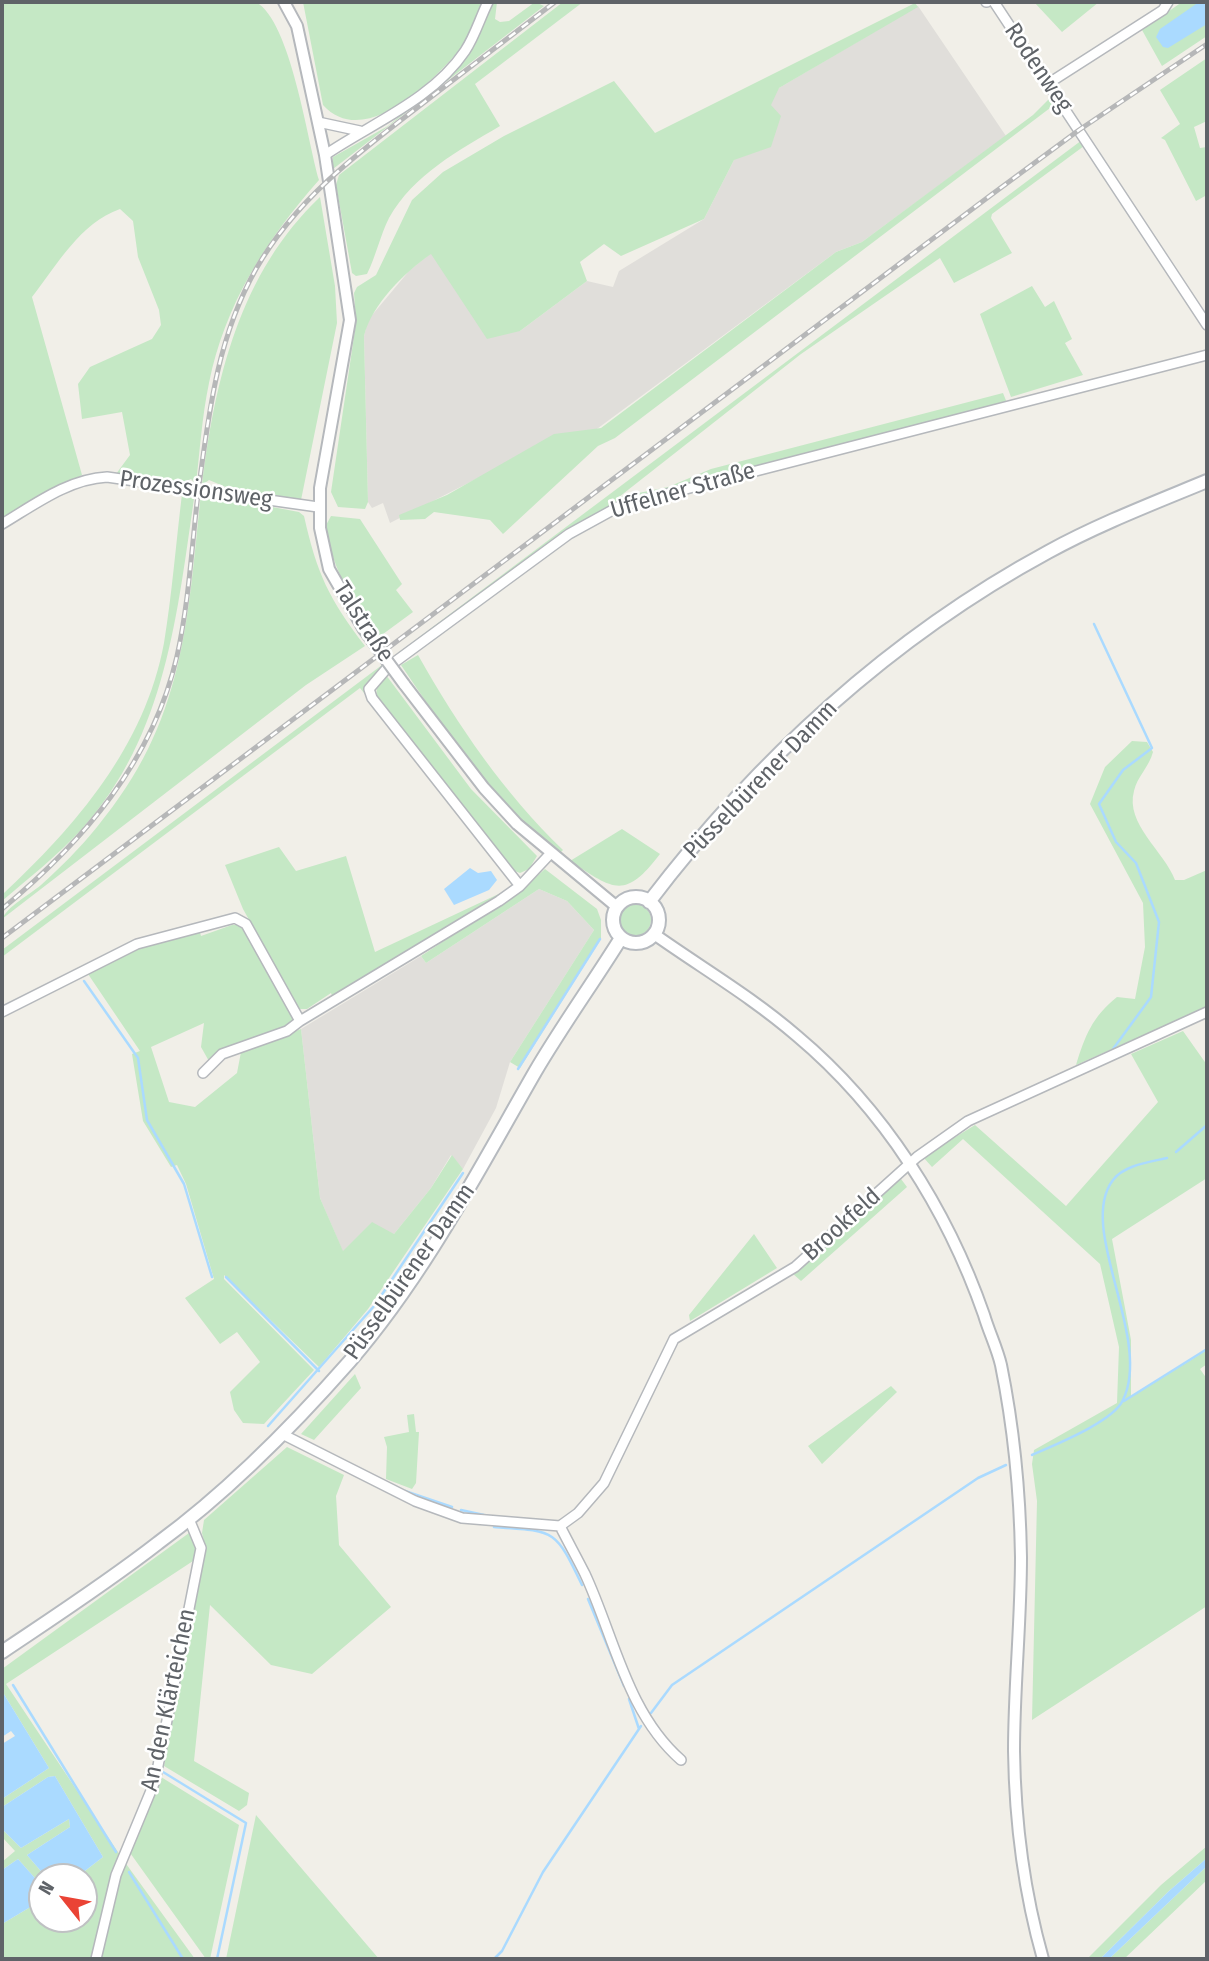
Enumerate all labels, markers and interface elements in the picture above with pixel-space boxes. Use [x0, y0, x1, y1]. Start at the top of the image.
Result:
street label: Rodenweg [998, 18, 1078, 118]
street label: Uffelner Straße [607, 457, 759, 525]
street label: Prozessionsweg [118, 465, 274, 515]
street label: Talstraße [326, 576, 400, 668]
street label: Püsselbürener Damm [678, 695, 844, 865]
street label: Püsselbürener Damm [338, 1178, 482, 1366]
street label: Brookfeld [797, 1182, 887, 1268]
street label: An den Klärteichen [136, 1606, 202, 1794]
north arrow [28, 1863, 98, 1933]
text: N [33, 1877, 59, 1899]

